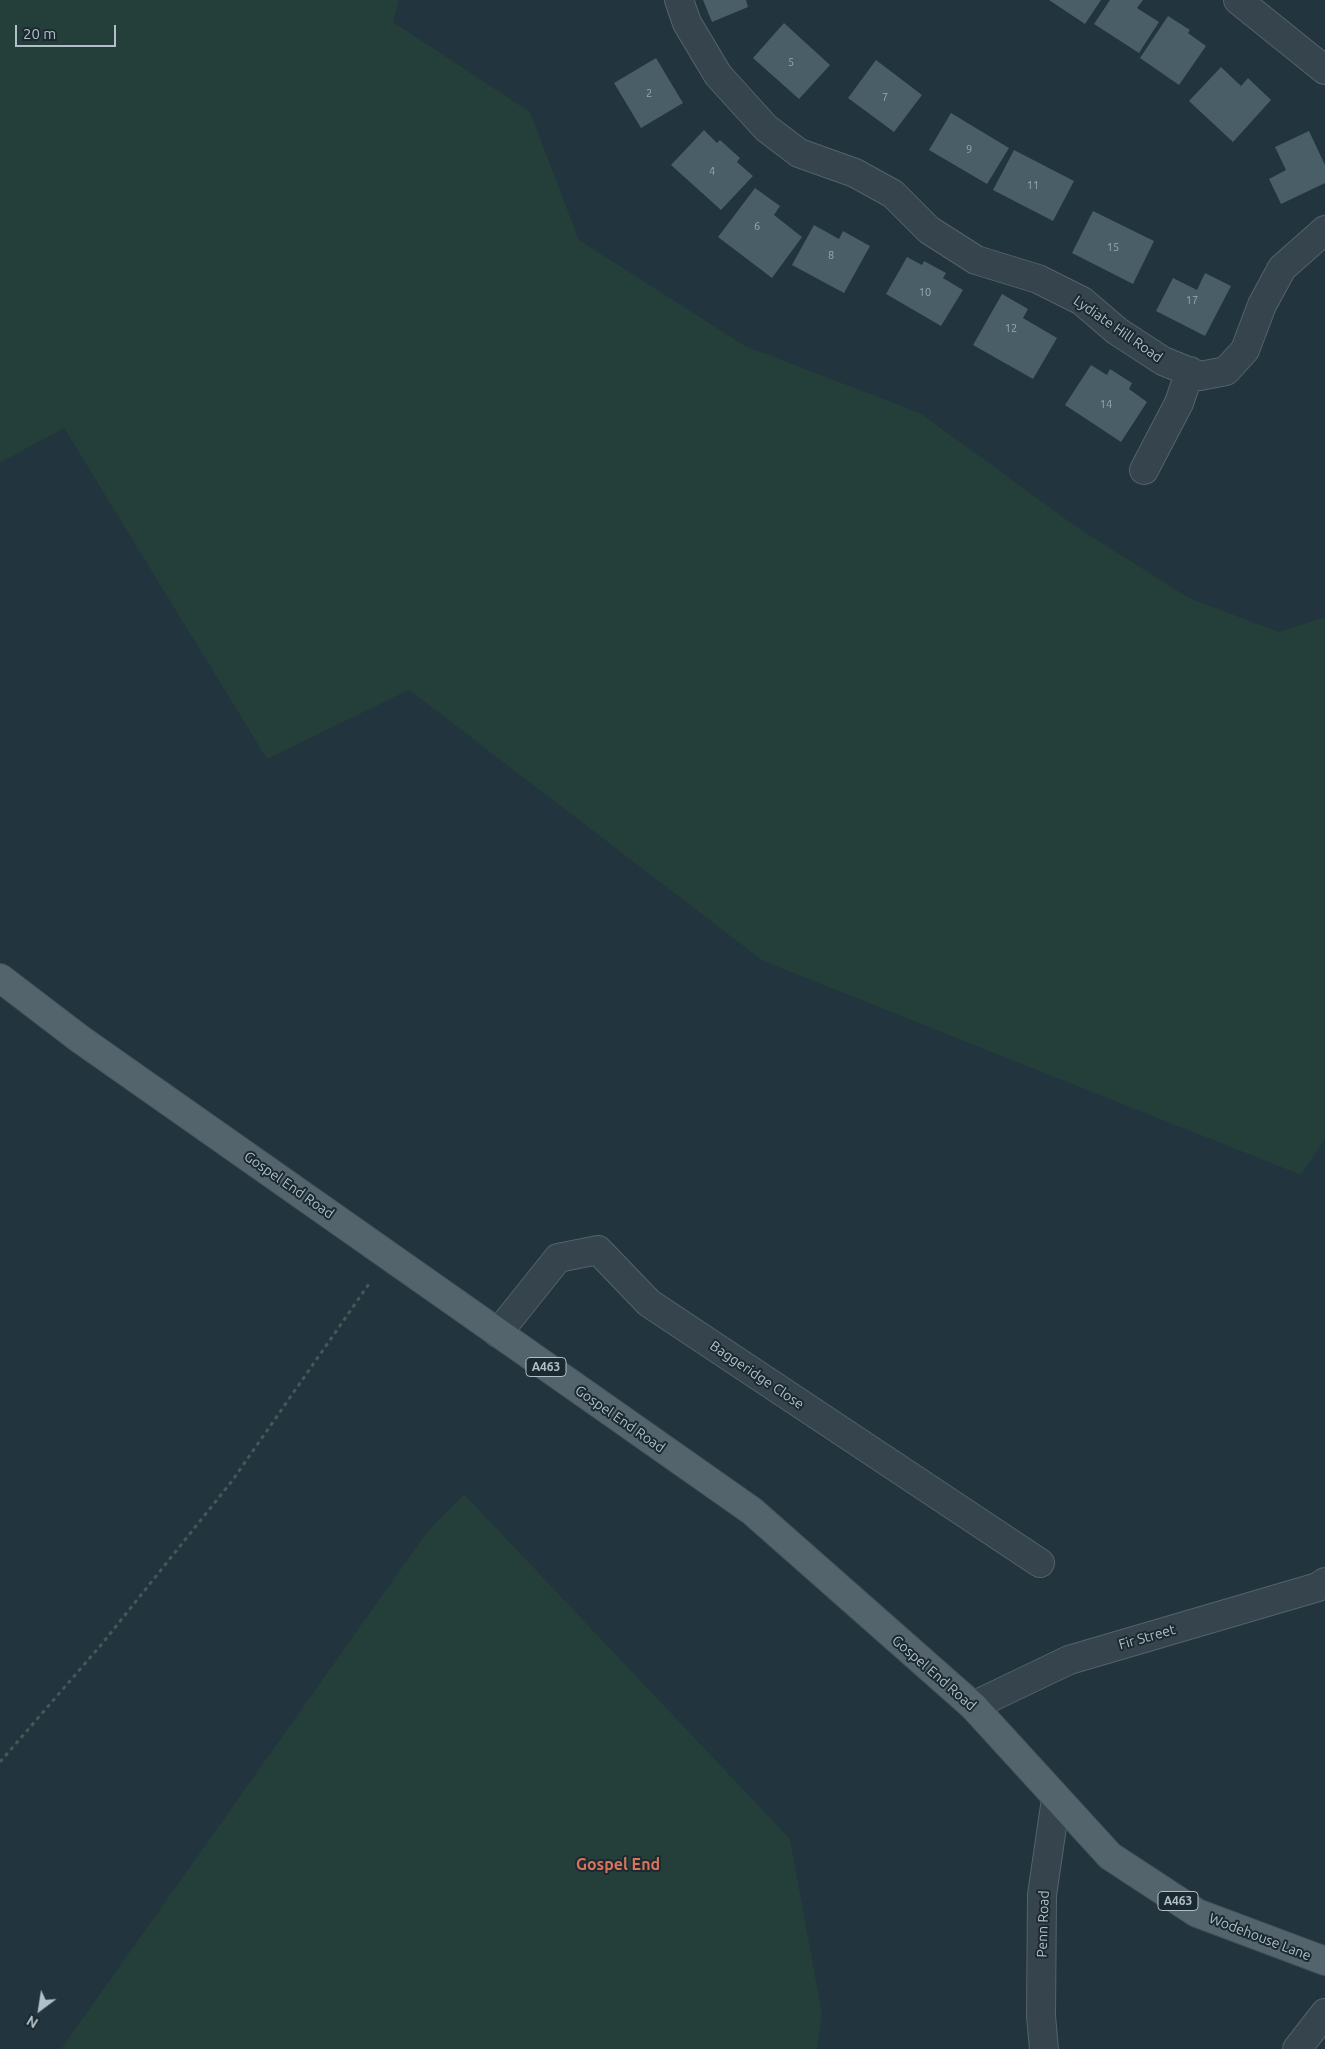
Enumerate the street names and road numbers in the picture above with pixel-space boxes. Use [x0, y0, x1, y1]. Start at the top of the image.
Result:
street label: Lydiate Hill Road [1070, 292, 1166, 366]
street label: Gospel End Road [241, 1148, 337, 1222]
street label: Baggeridge Close [707, 1337, 807, 1413]
road number: A463 [526, 1358, 566, 1376]
street label: Gospel End Road [572, 1382, 668, 1456]
street label: Fir Street [1117, 1621, 1177, 1653]
street label: Gospel End Road [889, 1632, 979, 1714]
street label: Penn Road [1033, 1890, 1053, 1958]
road number: A463 [1158, 1892, 1198, 1910]
street label: Wodehouse Lane [1207, 1910, 1313, 1964]

